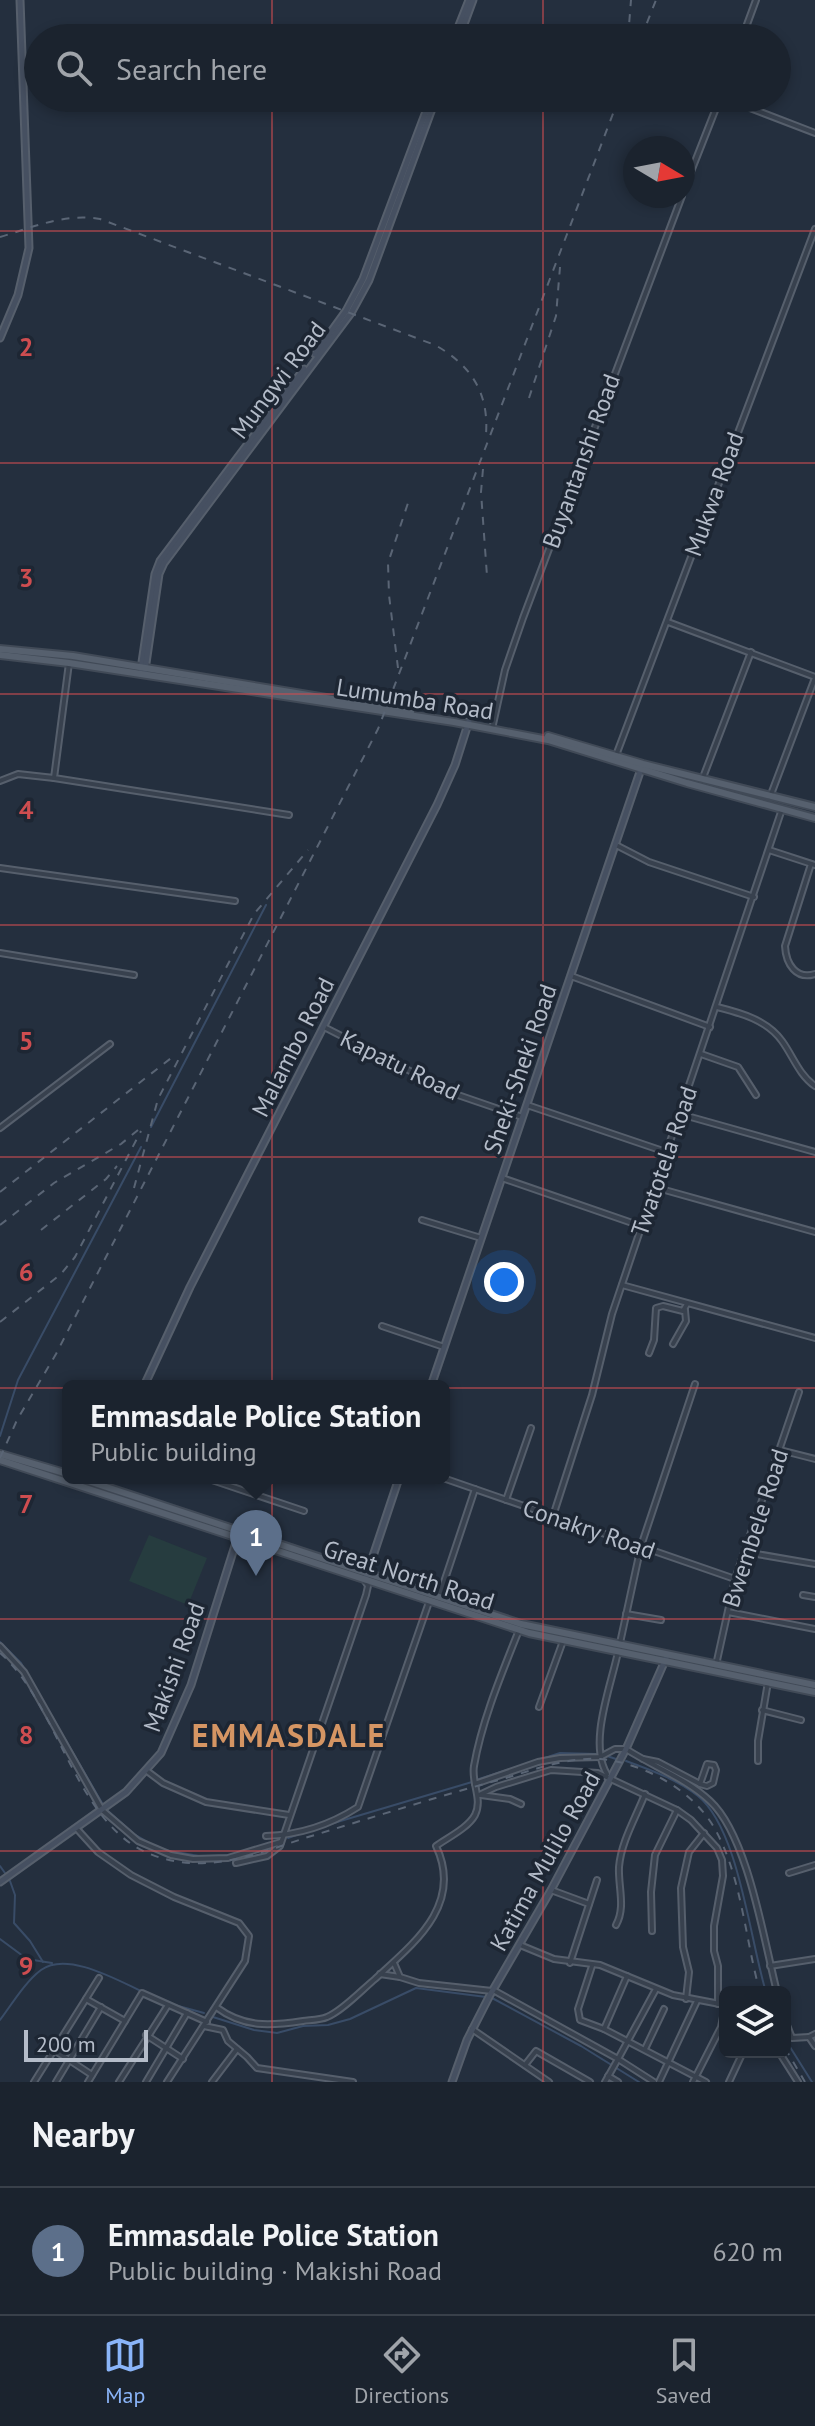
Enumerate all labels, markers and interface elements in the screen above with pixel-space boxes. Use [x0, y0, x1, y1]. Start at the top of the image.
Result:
search box [24, 24, 791, 112]
icon: search [52, 46, 96, 90]
text: Search here [116, 49, 267, 88]
north arrow [623, 136, 695, 208]
street label: Mungwi Road [224, 315, 332, 445]
text: 2 [19, 330, 33, 363]
street label: Buyantanshi Road [535, 370, 627, 552]
street label: Mukwa Road [677, 428, 751, 560]
text: 3 [19, 561, 33, 594]
street label: Lumumba Road [334, 671, 496, 727]
text: 4 [19, 793, 34, 826]
street label: Malambo Road [245, 972, 341, 1122]
street label: Sheki-Sheki Road [476, 980, 564, 1158]
street label: Kapatu Road [335, 1023, 465, 1107]
text: 5 [19, 1024, 33, 1057]
street label: Twatotela Road [624, 1082, 704, 1240]
text: 6 [19, 1255, 33, 1288]
your location [484, 1262, 524, 1302]
popup [62, 1380, 450, 1484]
text: Emmasdale Police Station [91, 1396, 421, 1435]
text: Public building [91, 1435, 257, 1468]
street label: Bwembele Road [715, 1445, 795, 1611]
text: 7 [19, 1487, 33, 1520]
street label: Conakry Road [519, 1492, 659, 1566]
pin: 1 [230, 1510, 282, 1576]
street label: Great North Road [320, 1533, 498, 1617]
street label: Makishi Road [136, 1598, 212, 1736]
district label: EMMASDALE [192, 1714, 386, 1756]
text: 8 [19, 1718, 33, 1751]
street label: Katima Mulilo Road [483, 1766, 607, 1956]
text: 9 [19, 1949, 33, 1982]
map controls [719, 1986, 791, 2058]
button: layers [719, 1986, 791, 2058]
scale bar [24, 2026, 148, 2062]
text: 200 m [36, 2030, 96, 2058]
text: Nearby [32, 2112, 134, 2156]
text: Emmasdale Police Station [108, 2215, 439, 2254]
text: 1 [51, 2235, 65, 2268]
text: 620 m [712, 2235, 783, 2268]
text: Public building · Makishi Road [108, 2254, 442, 2287]
tab: Map [103, 2333, 147, 2409]
tab: Directions [354, 2333, 449, 2409]
tab: Saved [656, 2333, 712, 2409]

